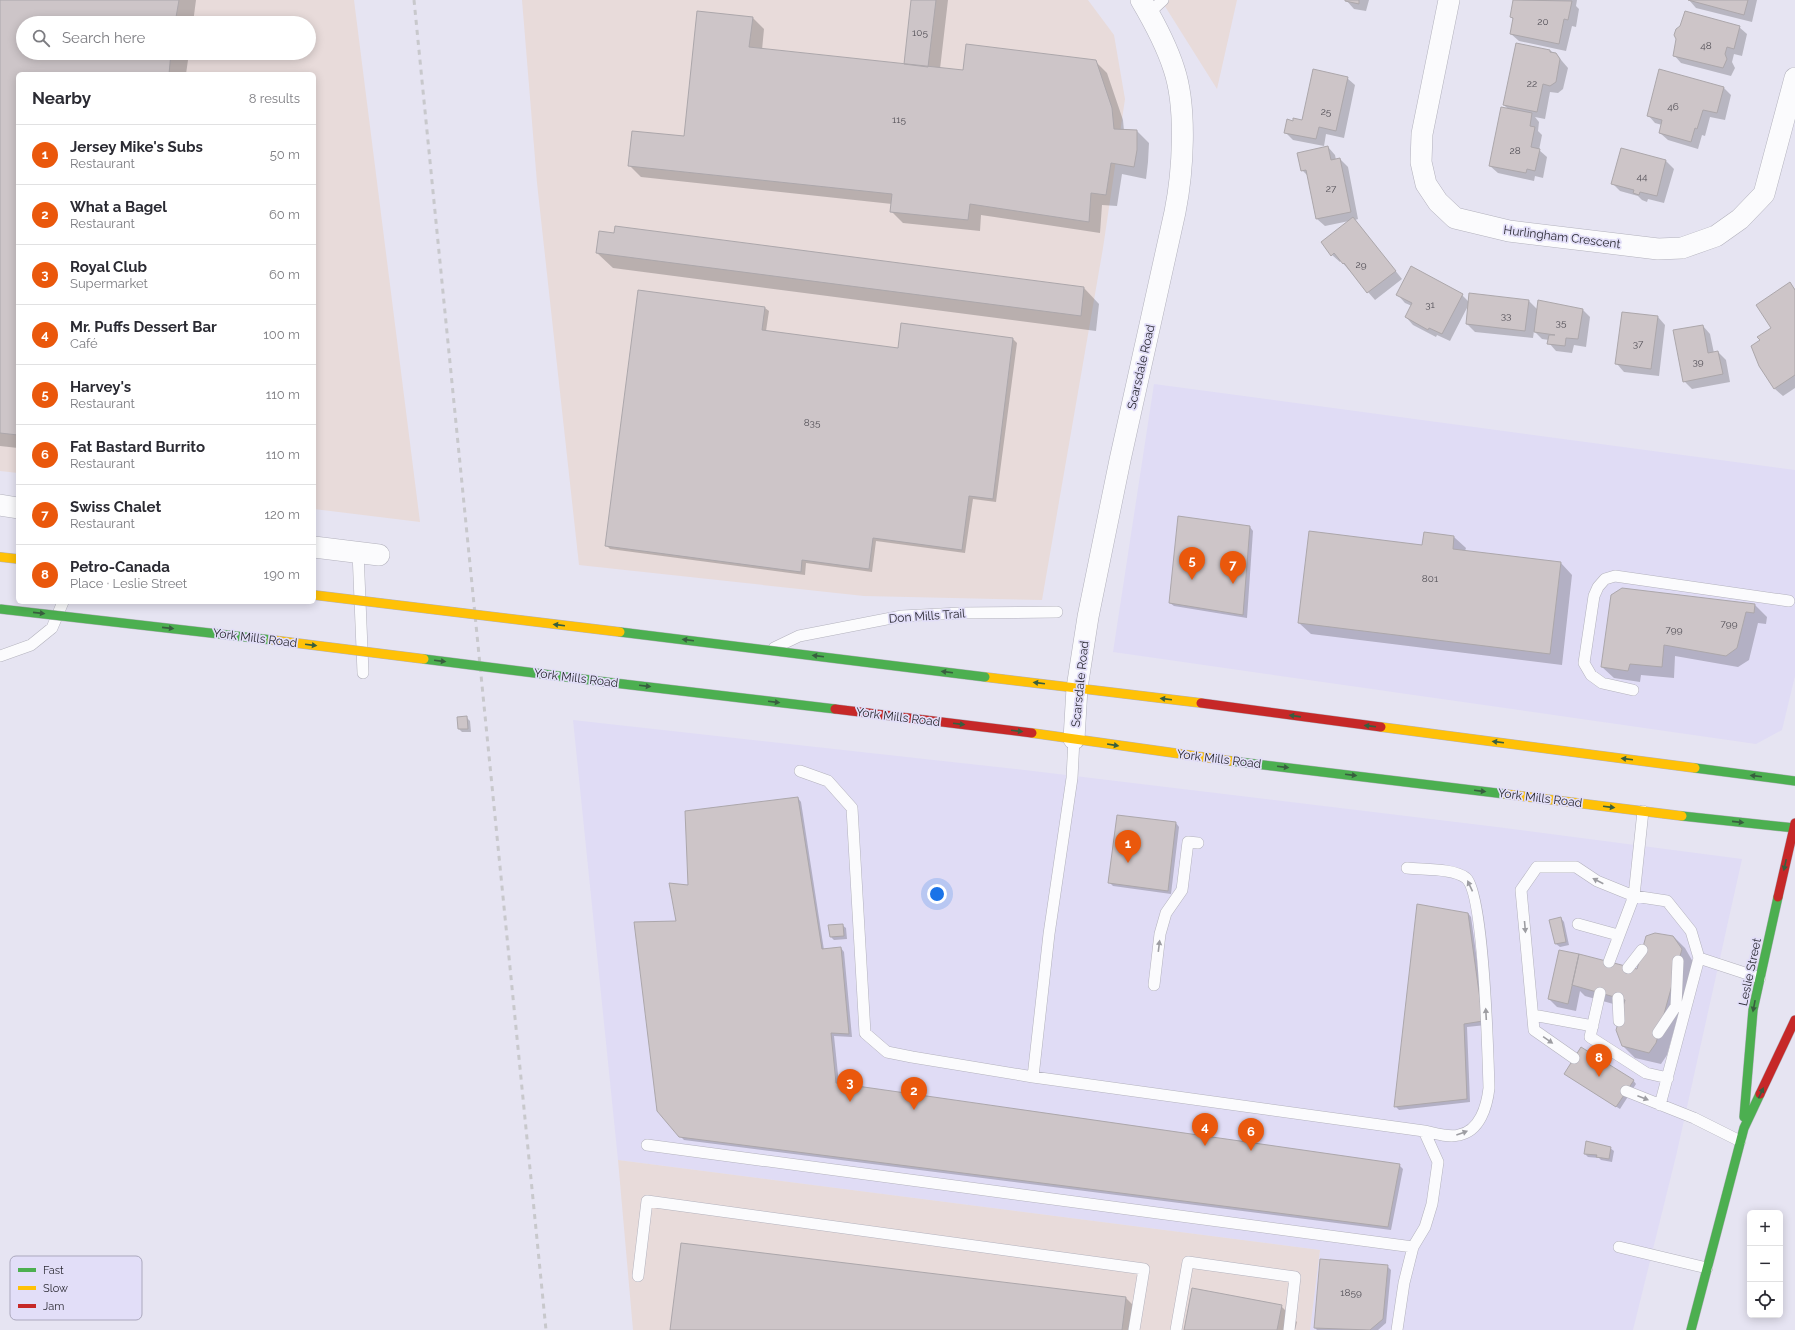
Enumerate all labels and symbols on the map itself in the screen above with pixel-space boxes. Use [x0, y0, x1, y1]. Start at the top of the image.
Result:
house number: 20 [1537, 16, 1549, 27]
house number: 105 [912, 27, 928, 38]
house number: 48 [1700, 40, 1712, 51]
house number: 22 [1527, 78, 1537, 89]
house number: 46 [1667, 101, 1679, 112]
house number: 25 [1321, 106, 1332, 117]
house number: 115 [892, 114, 907, 125]
house number: 28 [1509, 145, 1521, 156]
house number: 44 [1637, 171, 1648, 182]
house number: 27 [1326, 183, 1337, 194]
street label: Hurlingham Crescent [1503, 223, 1621, 251]
house number: 29 [1355, 259, 1367, 270]
house number: 31 [1425, 299, 1436, 310]
house number: 33 [1501, 310, 1511, 321]
house number: 35 [1556, 317, 1567, 328]
street label: Scarsdale Road [1124, 323, 1158, 411]
house number: 37 [1633, 338, 1644, 349]
house number: 39 [1692, 356, 1704, 367]
house number: 835 [804, 417, 821, 428]
pin: 5 [1179, 547, 1205, 580]
pin: 7 [1220, 551, 1246, 584]
house number: 801 [1422, 573, 1439, 584]
street label: Don Mills Trail [888, 606, 967, 626]
one-way arrow [33, 610, 45, 616]
house number: 799 [1720, 618, 1738, 629]
one-way arrow [553, 622, 565, 628]
house number: 799 [1665, 624, 1683, 635]
one-way arrow [162, 625, 174, 631]
street label: York Mills Road [212, 626, 298, 650]
one-way arrow [682, 637, 695, 644]
street label: Scarsdale Road [1069, 640, 1091, 728]
one-way arrow [305, 642, 317, 648]
one-way arrow [811, 653, 824, 659]
one-way arrow [434, 658, 446, 664]
street label: York Mills Road [533, 666, 619, 690]
one-way arrow [940, 669, 953, 675]
one-way arrow [1033, 680, 1045, 687]
one-way arrow [639, 683, 651, 690]
one-way arrow [1160, 695, 1172, 702]
one-way arrow [768, 699, 780, 705]
street label: York Mills Road [855, 705, 941, 729]
one-way arrow [1289, 713, 1301, 719]
one-way arrow [953, 721, 965, 728]
one-way arrow [1363, 723, 1376, 729]
one-way arrow [1011, 728, 1023, 734]
one-way arrow [1492, 739, 1505, 746]
one-way arrow [1107, 742, 1119, 748]
street label: York Mills Road [1176, 747, 1262, 771]
one-way arrow [1621, 756, 1633, 762]
one-way arrow [1277, 764, 1290, 770]
one-way arrow [1344, 772, 1357, 779]
one-way arrow [1750, 773, 1762, 779]
street label: York Mills Road [1497, 786, 1583, 810]
one-way arrow [1474, 788, 1486, 794]
one-way arrow [1603, 804, 1615, 810]
one-way arrow [1732, 818, 1744, 825]
pin: 1 [1115, 830, 1141, 863]
one-way arrow [1782, 859, 1788, 871]
one-way arrow [1592, 878, 1604, 884]
one-way arrow [1467, 880, 1473, 891]
your location [927, 884, 947, 904]
one-way arrow [1522, 921, 1528, 933]
street label: Leslie Street [1736, 937, 1764, 1007]
one-way arrow [1156, 940, 1162, 952]
one-way arrow [1751, 1000, 1757, 1012]
one-way arrow [1483, 1007, 1489, 1020]
one-way arrow [1543, 1036, 1553, 1044]
pin: 8 [1586, 1044, 1612, 1077]
pin: 3 [837, 1069, 863, 1102]
pin: 2 [901, 1077, 927, 1110]
one-way arrow [1758, 1087, 1764, 1098]
one-way arrow [1638, 1095, 1650, 1101]
pin: 4 [1192, 1113, 1218, 1146]
pin: 6 [1238, 1118, 1264, 1151]
one-way arrow [1457, 1130, 1469, 1136]
legend [10, 1256, 142, 1320]
text: Fast [43, 1264, 64, 1277]
text: Slow [43, 1282, 68, 1295]
house number: 1859 [1340, 1287, 1362, 1298]
text: Jam [43, 1300, 64, 1313]

